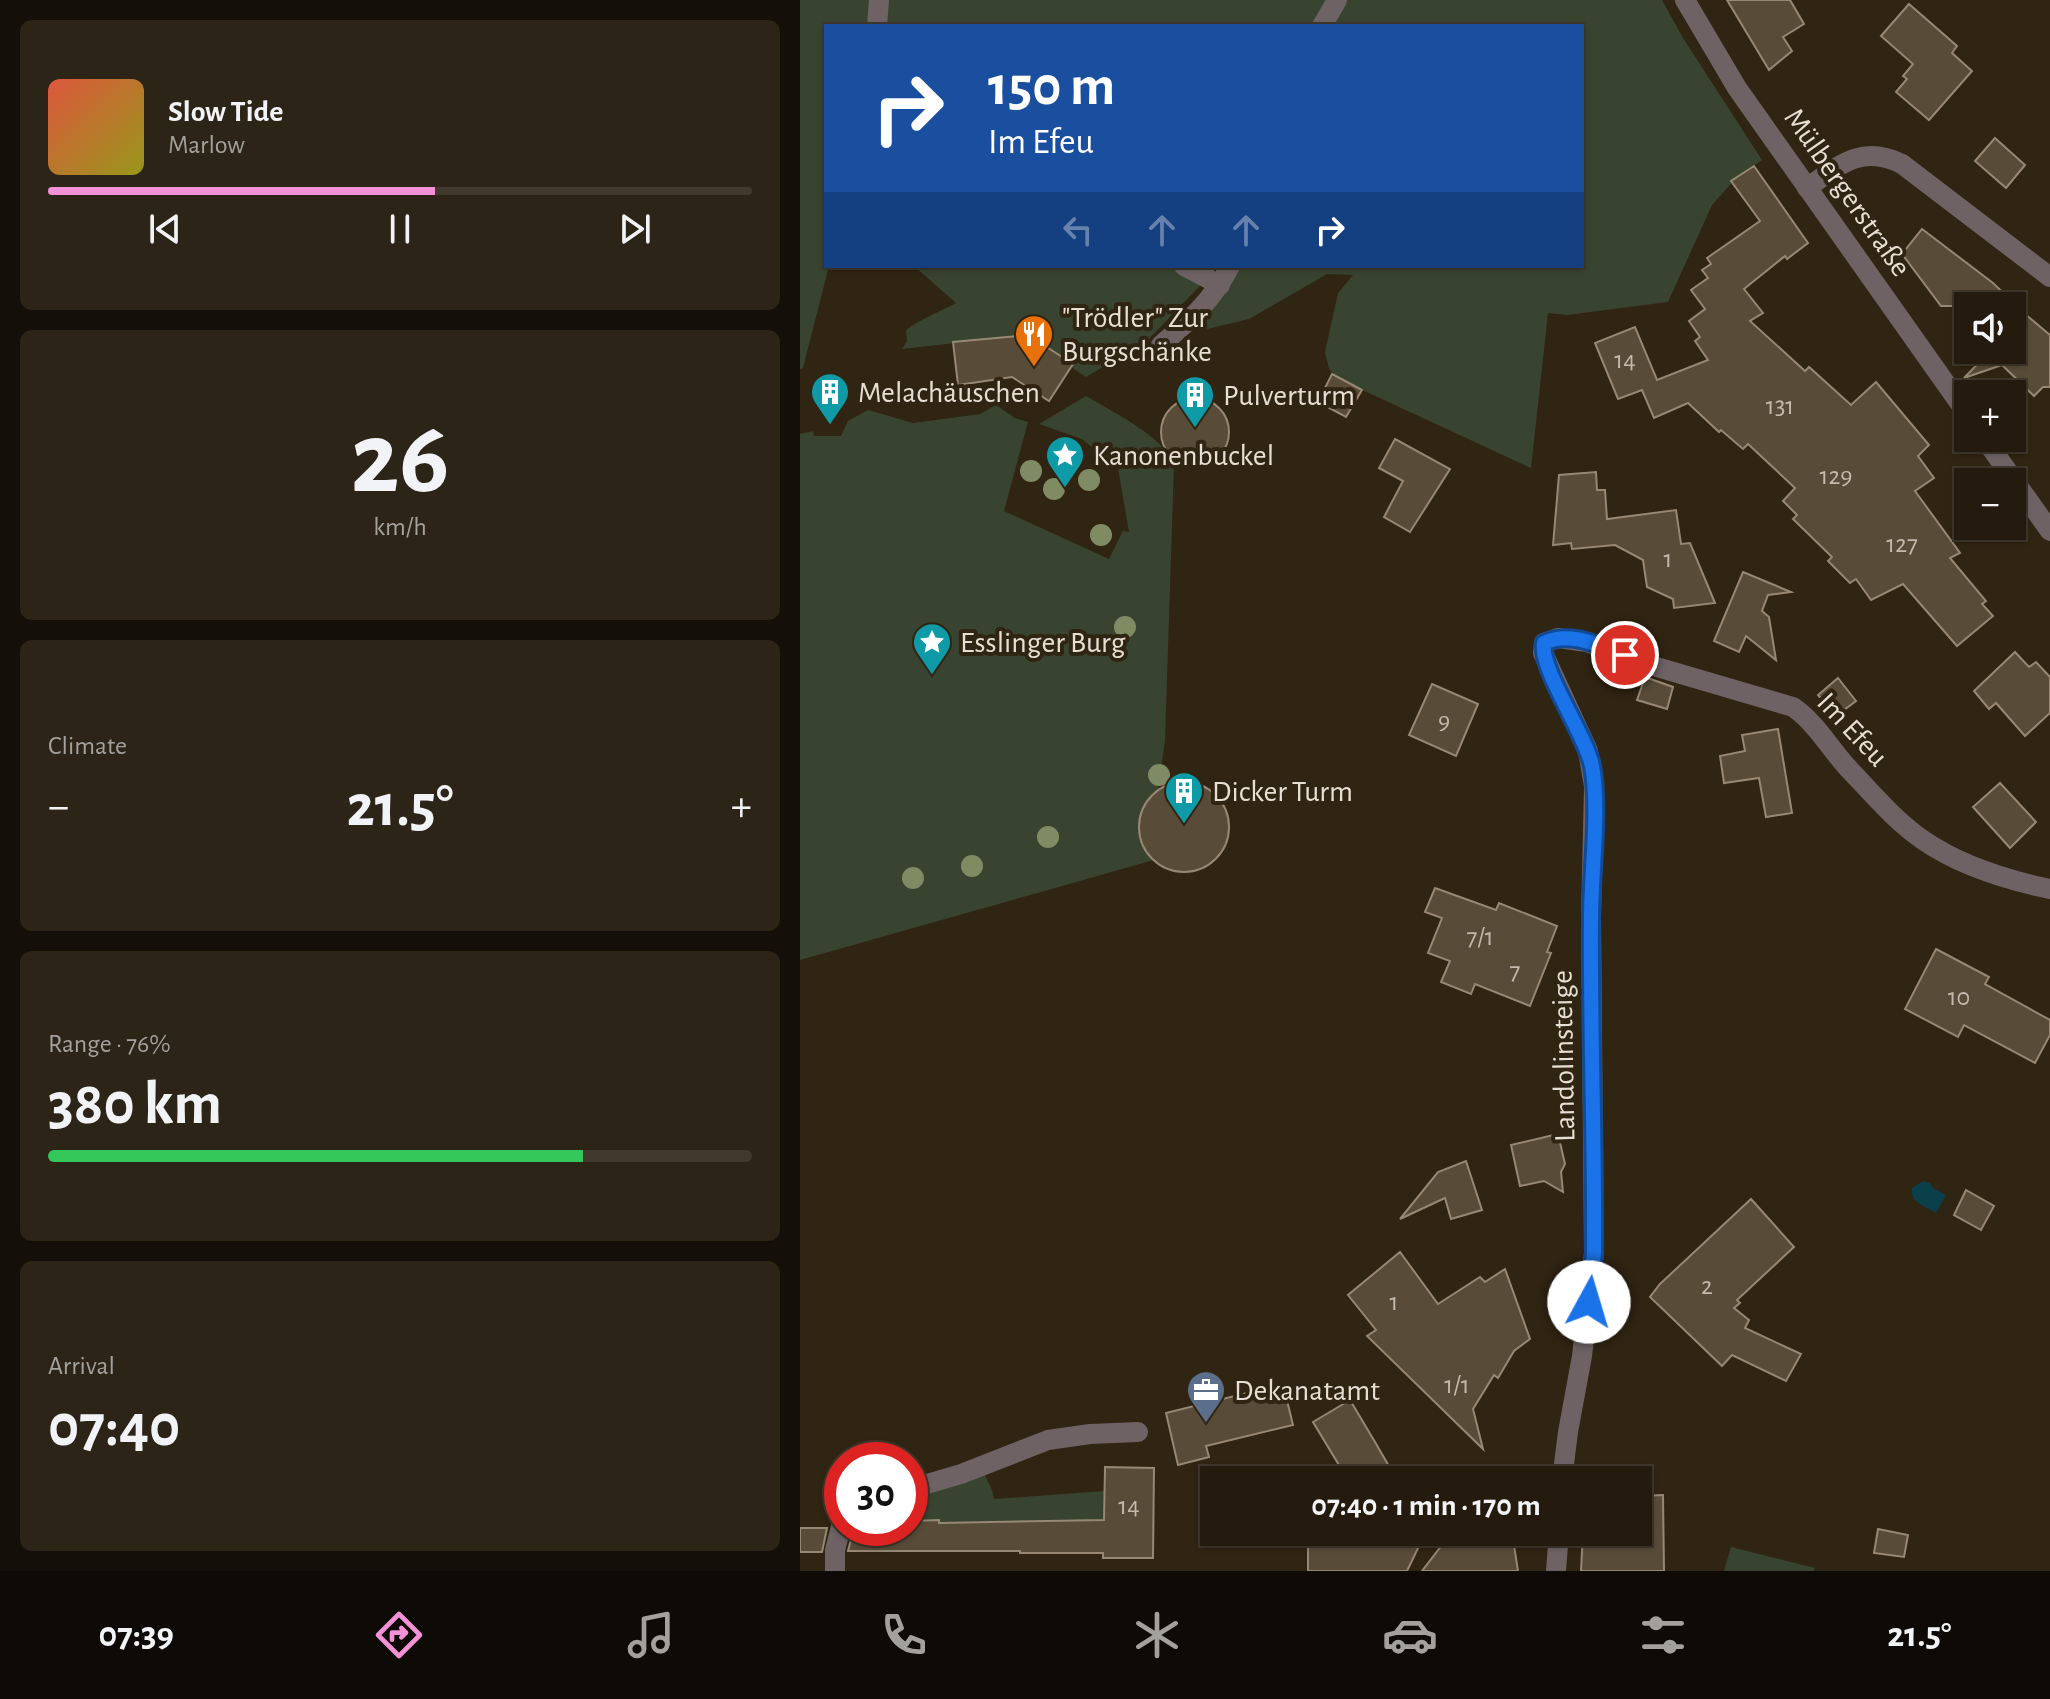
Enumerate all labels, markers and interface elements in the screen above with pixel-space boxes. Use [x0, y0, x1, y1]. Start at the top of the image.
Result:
icon: right [856, 56, 960, 160]
text: 150 m [988, 59, 1115, 115]
text: Slow Tide [168, 97, 283, 127]
street label: Mülbergerstraße [1778, 103, 1916, 282]
text: Im Efeu [988, 124, 1094, 160]
text: Marlow [168, 132, 245, 158]
icon: previous [143, 207, 187, 251]
icon: pause [378, 207, 422, 251]
icon: next [613, 207, 657, 251]
icon: left [1056, 208, 1100, 252]
icon: ahead [1140, 208, 1184, 252]
icon: ahead [1224, 208, 1268, 252]
icon: right [1308, 208, 1352, 252]
map controls [1954, 292, 2026, 540]
button: sound [1954, 292, 2026, 364]
place label: "Trödler" Zur Burgschänke [1062, 303, 1212, 367]
restaurant icon: "Trödler" Zur Burgschänke [1013, 313, 1055, 368]
house number: 14 [1614, 347, 1636, 373]
building icon: Melachäuschen [809, 371, 851, 426]
building icon: Pulverturm [1174, 374, 1216, 429]
place label: Melachäuschen [858, 378, 1040, 408]
button: + [1954, 380, 2026, 452]
place label: Pulverturm [1223, 381, 1355, 411]
house number: 131 [1766, 393, 1794, 419]
text: 26 [350, 408, 450, 512]
place icon: Kanonenbuckel [1044, 434, 1086, 489]
place label: Kanonenbuckel [1093, 441, 1274, 471]
house number: 129 [1820, 463, 1853, 489]
button: − [1954, 468, 2026, 540]
text: km/h [373, 514, 427, 540]
house number: 127 [1886, 531, 1918, 557]
house number: 1 [1664, 546, 1672, 572]
place icon: Esslinger Burg [911, 621, 953, 676]
pin [1591, 621, 1659, 689]
place label: Esslinger Burg [960, 628, 1126, 658]
icon: arrive [1603, 633, 1647, 677]
street label: Im Efeu [1811, 687, 1893, 772]
house number: 9 [1438, 708, 1450, 734]
text: Climate [48, 733, 127, 759]
building icon: Dicker Turm [1163, 770, 1205, 825]
text: 21.5° [346, 777, 454, 837]
place label: Dicker Turm [1212, 777, 1353, 807]
text: − [48, 785, 69, 829]
text: + [731, 785, 752, 829]
house number: 7/1 [1466, 924, 1494, 950]
house number: 7 [1510, 958, 1521, 984]
street label: Landolinsteige [1548, 970, 1580, 1142]
house number: 10 [1948, 984, 1970, 1010]
text: Range · 76% [48, 1031, 171, 1057]
text: 380 km [48, 1075, 222, 1135]
position arrow [1547, 1260, 1631, 1344]
house number: 2 [1701, 1273, 1713, 1299]
house number: 1 [1390, 1289, 1398, 1315]
text: Arrival [48, 1353, 115, 1379]
office icon: Dekanatamt [1185, 1369, 1227, 1424]
house number: 1/1 [1444, 1372, 1470, 1398]
place label: Dekanatamt [1234, 1376, 1380, 1406]
text: 07:40 [48, 1397, 180, 1457]
speed limit sign: 30 [824, 1442, 928, 1546]
text: 07:40 · 1 min · 170 m [1311, 1491, 1541, 1521]
house number: 14 [1118, 1493, 1140, 1519]
icon: directions [371, 1607, 427, 1663]
icon: music [623, 1607, 679, 1663]
icon: phone [876, 1607, 932, 1663]
icon: climate [1129, 1607, 1185, 1663]
icon: car [1382, 1607, 1438, 1663]
icon: filters [1635, 1607, 1691, 1663]
text: 07:39 [98, 1617, 174, 1653]
text: 21.5° [1887, 1617, 1952, 1653]

